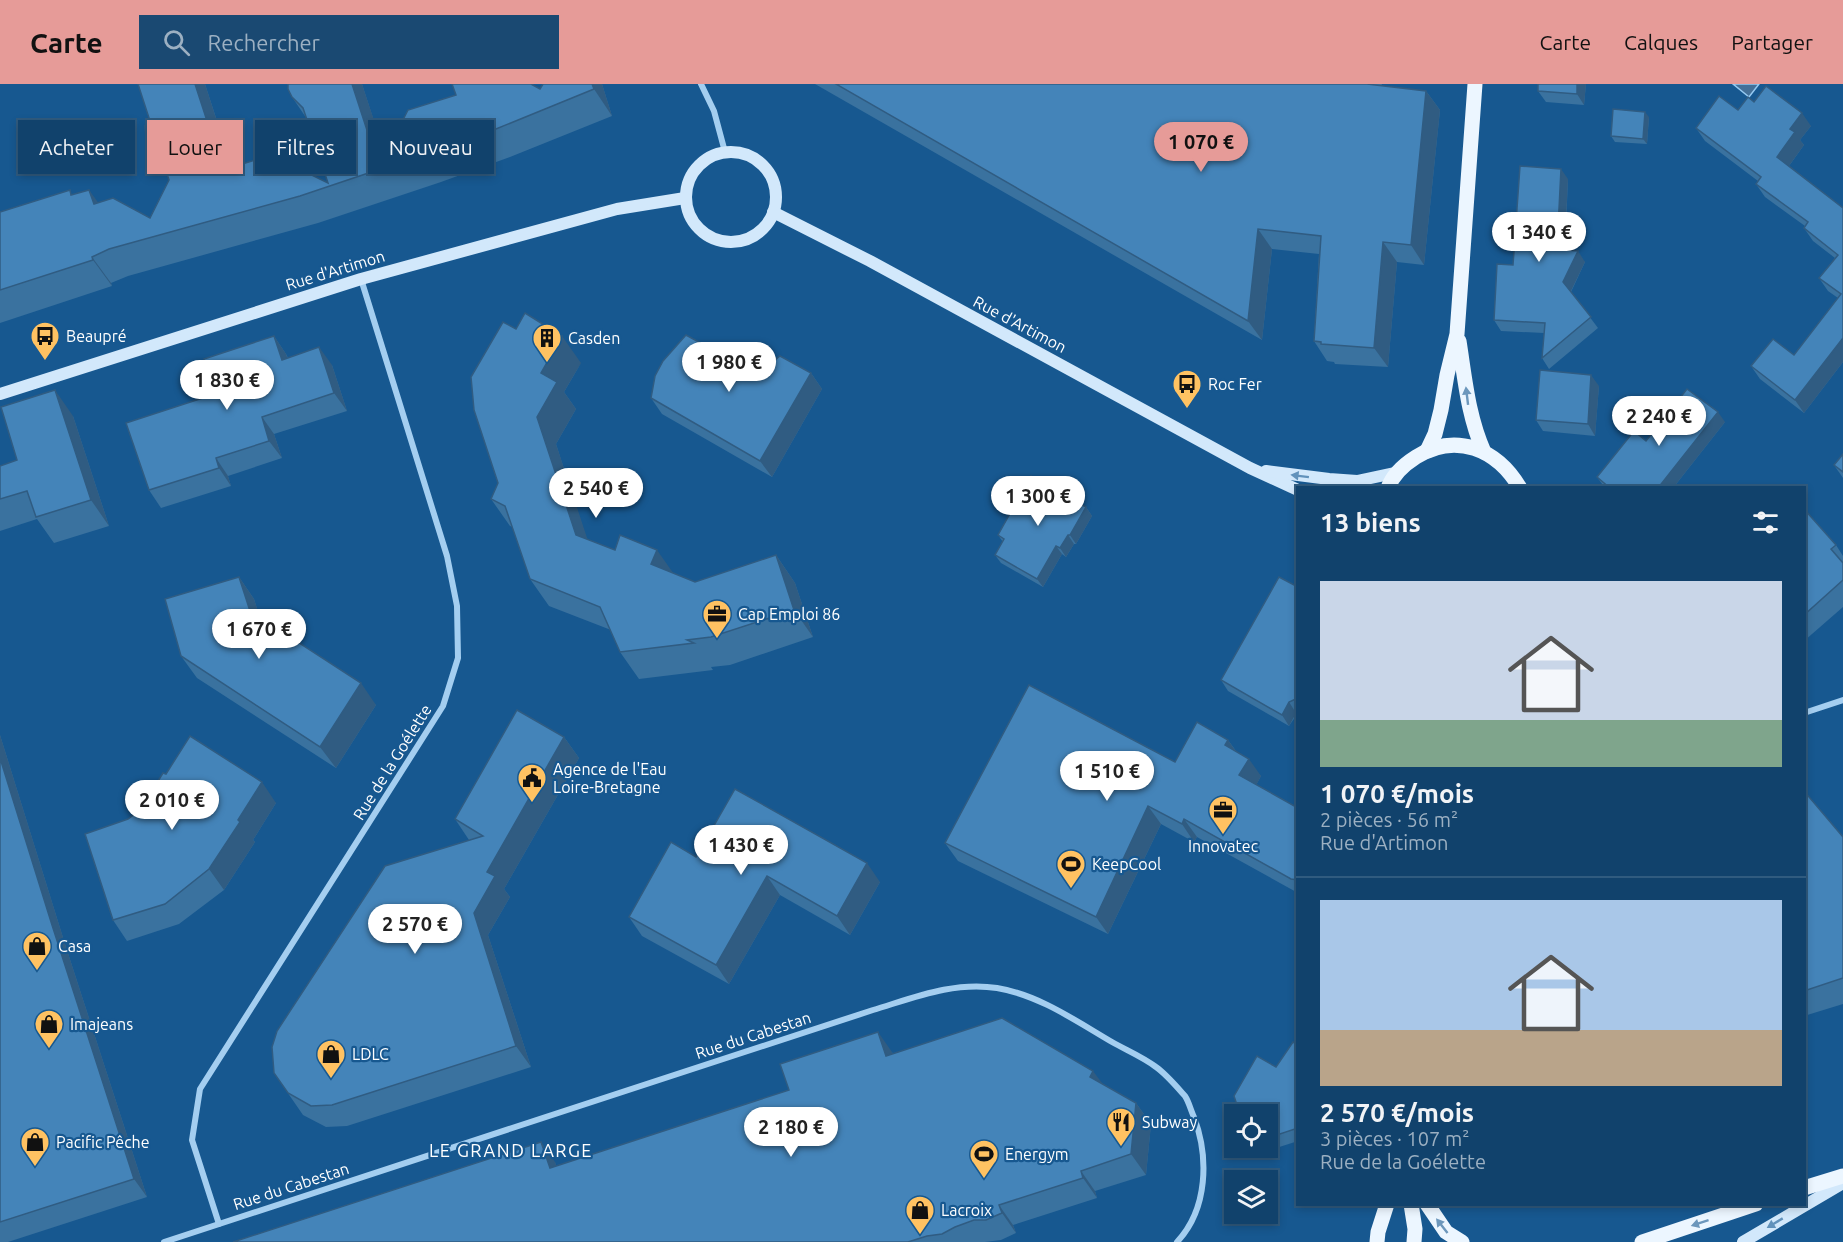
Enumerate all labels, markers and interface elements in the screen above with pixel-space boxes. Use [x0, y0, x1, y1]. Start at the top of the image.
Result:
search box [139, 15, 559, 69]
icon: search [160, 26, 193, 59]
text: Carte [30, 27, 103, 58]
text: Rechercher [208, 30, 320, 55]
text: Carte [1540, 30, 1591, 54]
text: Calques [1624, 30, 1698, 54]
text: Partager [1731, 30, 1813, 54]
chip: Acheter [18, 120, 135, 174]
chip: Louer [147, 120, 243, 174]
chip: Filtres [255, 120, 356, 174]
chip: Nouveau [368, 120, 494, 174]
pin: 1 070 € [1146, 122, 1256, 173]
text: 1 070 € [1168, 130, 1234, 153]
pin: 1 340 € [1484, 212, 1594, 263]
text: 1 340 € [1506, 220, 1572, 243]
street label: Rue d'Artimon [283, 246, 387, 294]
street label: Rue d'Artimon [970, 292, 1070, 356]
bus stop icon: Beaupré [29, 320, 61, 362]
building icon: Casden [531, 322, 563, 364]
place label: Beaupré [66, 327, 127, 345]
place label: Casden [568, 329, 620, 347]
pin: 1 980 € [674, 342, 784, 393]
text: 1 980 € [696, 350, 762, 373]
pin: 1 830 € [172, 360, 282, 411]
text: 1 830 € [194, 368, 260, 391]
bus stop icon: Roc Fer [1171, 368, 1203, 410]
place label: Roc Fer [1208, 375, 1262, 393]
one-way arrow [1462, 386, 1471, 405]
pin: 2 240 € [1604, 396, 1714, 447]
text: 2 240 € [1626, 404, 1692, 427]
pin: 2 540 € [541, 468, 651, 519]
one-way arrow [1290, 471, 1309, 480]
text: 2 540 € [563, 476, 629, 499]
pin: 1 300 € [983, 476, 1093, 527]
text: 1 300 € [1005, 484, 1071, 507]
icon: filters [1749, 506, 1782, 539]
text: 13 biens [1320, 508, 1421, 537]
office icon: Cap Emploi 86 [701, 598, 733, 640]
place label: Cap Emploi 86 [738, 605, 840, 623]
pin: 1 670 € [204, 609, 314, 660]
text: 1 670 € [226, 617, 292, 640]
icon: home [1497, 620, 1605, 728]
street label: Rue de la Goélette [349, 701, 435, 823]
pin: 1 510 € [1052, 751, 1162, 802]
text: 1 510 € [1074, 759, 1140, 782]
place label: Agence de l'Eau Loire-Bretagne [553, 760, 667, 796]
public building icon: Agence de l'Eau Loire-Bretagne [516, 762, 548, 804]
text: 1 070 €/mois [1320, 779, 1474, 808]
pin: 2 010 € [117, 780, 227, 831]
text: 2 010 € [139, 788, 205, 811]
office icon: Innovatec [1207, 794, 1239, 836]
text: 2 pièces · 56 m² [1320, 808, 1458, 831]
pin: 1 430 € [686, 825, 796, 876]
text: Rue d'Artimon [1320, 831, 1448, 854]
text: 1 430 € [708, 833, 774, 856]
place label: Innovatec [1188, 837, 1259, 855]
sports icon: KeepCool [1055, 848, 1087, 890]
place label: KeepCool [1092, 855, 1161, 873]
pin: 2 570 € [360, 904, 470, 955]
text: 2 570 € [382, 912, 448, 935]
shop icon: Casa [21, 930, 53, 972]
place label: Casa [58, 937, 91, 955]
icon: home [1497, 939, 1605, 1047]
shop icon: Imajeans [33, 1008, 65, 1050]
street label: Rue du Cabestan [693, 1008, 813, 1062]
place label: Imajeans [70, 1015, 133, 1033]
shop icon: LDLC [315, 1038, 347, 1080]
place label: LDLC [352, 1045, 389, 1063]
text: 2 570 €/mois [1320, 1098, 1474, 1127]
map controls [1224, 1104, 1278, 1224]
button: locate [1224, 1104, 1278, 1158]
restaurant icon: Subway [1105, 1106, 1137, 1148]
pin: 2 180 € [736, 1107, 846, 1158]
place label: Subway [1142, 1113, 1197, 1131]
text: 2 180 € [758, 1115, 824, 1138]
shop icon: Pacific Pêche [19, 1126, 51, 1168]
text: 3 pièces · 107 m² [1320, 1127, 1469, 1150]
place label: Pacific Pêche [56, 1133, 150, 1151]
sports icon: Energym [968, 1138, 1000, 1180]
district label: LE GRAND LARGE [429, 1140, 593, 1160]
place label: Energym [1005, 1145, 1069, 1163]
text: Rue de la Goélette [1320, 1150, 1486, 1173]
street label: Rue du Cabestan [231, 1159, 351, 1213]
button: layers [1224, 1170, 1278, 1224]
shop icon: Lacroix [904, 1194, 936, 1236]
place label: Lacroix [941, 1201, 992, 1219]
one-way arrow [1437, 1218, 1449, 1233]
one-way arrow [1691, 1218, 1709, 1228]
one-way arrow [1767, 1218, 1783, 1229]

